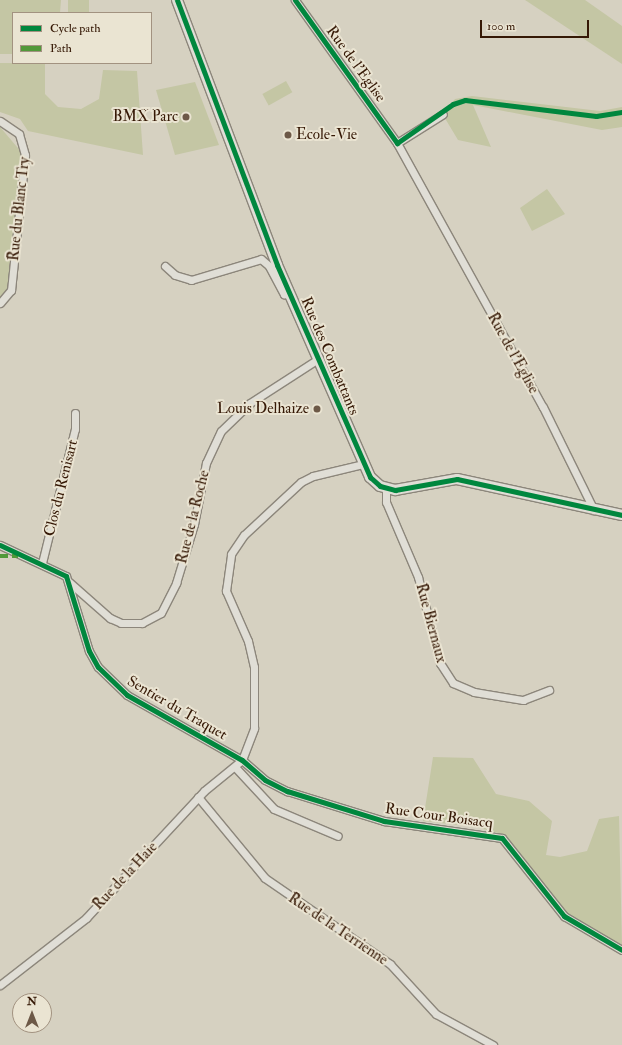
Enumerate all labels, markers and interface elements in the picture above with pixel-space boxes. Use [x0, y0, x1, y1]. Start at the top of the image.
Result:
legend [12, 12, 152, 64]
scale bar [482, 12, 591, 38]
text: 100 m [487, 19, 515, 34]
text: Cycle path [50, 21, 100, 36]
street label: Rue de l'Eglise [322, 22, 390, 106]
text: Path [50, 41, 72, 56]
place label: BMX Parc [113, 108, 178, 126]
marker: BMX Parc [181, 112, 191, 122]
place label: Ecole-Vie [296, 126, 357, 144]
marker: Ecole-Vie [283, 130, 293, 140]
street label: Rue du Blanc Try [5, 156, 33, 262]
street label: Rue des Combattants [297, 294, 363, 418]
street label: Rue de l'Eglise [483, 309, 543, 397]
place label: Louis Delhaize [217, 400, 309, 418]
marker: Louis Delhaize [312, 404, 322, 414]
street label: Clos du Renisart [40, 438, 82, 538]
street label: Rue de la Roche [173, 468, 213, 566]
street label: Rue Biernaux [412, 581, 450, 665]
street label: Sentier du Traquet [124, 672, 230, 744]
street label: Rue Cour Boisacq [384, 800, 494, 832]
street label: Rue de la Haie [89, 838, 161, 914]
street label: Rue de la Terrienne [285, 889, 391, 969]
north arrow [12, 993, 52, 1033]
text: N [27, 995, 37, 1008]

